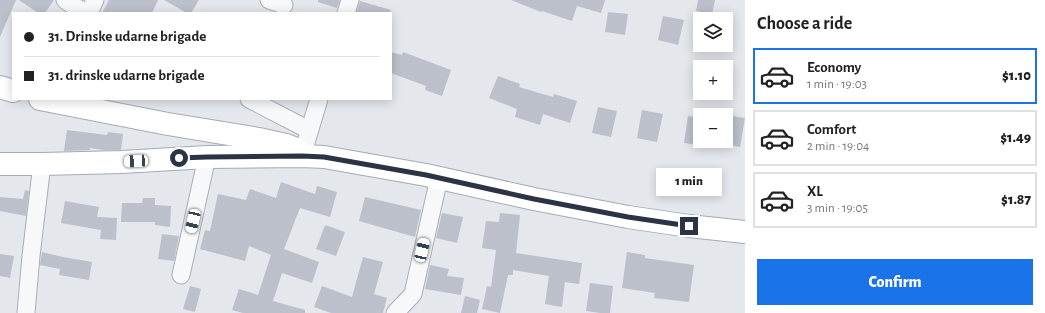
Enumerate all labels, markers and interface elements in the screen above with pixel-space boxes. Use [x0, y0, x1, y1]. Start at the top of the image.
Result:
map controls [693, 12, 733, 148]
button: layers [693, 12, 733, 52]
text: Choose a ride [757, 15, 852, 33]
text: 31. Drinske udarne brigade [48, 29, 206, 44]
icon: car [759, 58, 795, 94]
button: + [693, 60, 733, 100]
text: Economy [807, 60, 861, 75]
text: 31. drinske udarne brigade [48, 68, 205, 83]
text: $1.10 [1002, 68, 1031, 83]
text: 1 min · 19:03 [807, 78, 867, 91]
button: − [693, 108, 733, 148]
icon: car [759, 120, 795, 156]
text: Comfort [807, 122, 856, 137]
text: $1.49 [1000, 130, 1031, 145]
text: 2 min · 19:04 [807, 140, 869, 153]
route start [170, 149, 188, 167]
car [124, 154, 148, 168]
callout: 1 min [656, 168, 722, 196]
text: 1 min [675, 175, 703, 188]
icon: car [759, 182, 795, 218]
text: XL [807, 184, 823, 199]
text: $1.87 [1001, 192, 1031, 207]
text: 3 min · 19:05 [807, 202, 868, 215]
car [184, 208, 202, 234]
route end [680, 217, 698, 235]
car [413, 237, 431, 263]
button: Confirm [757, 259, 1033, 305]

